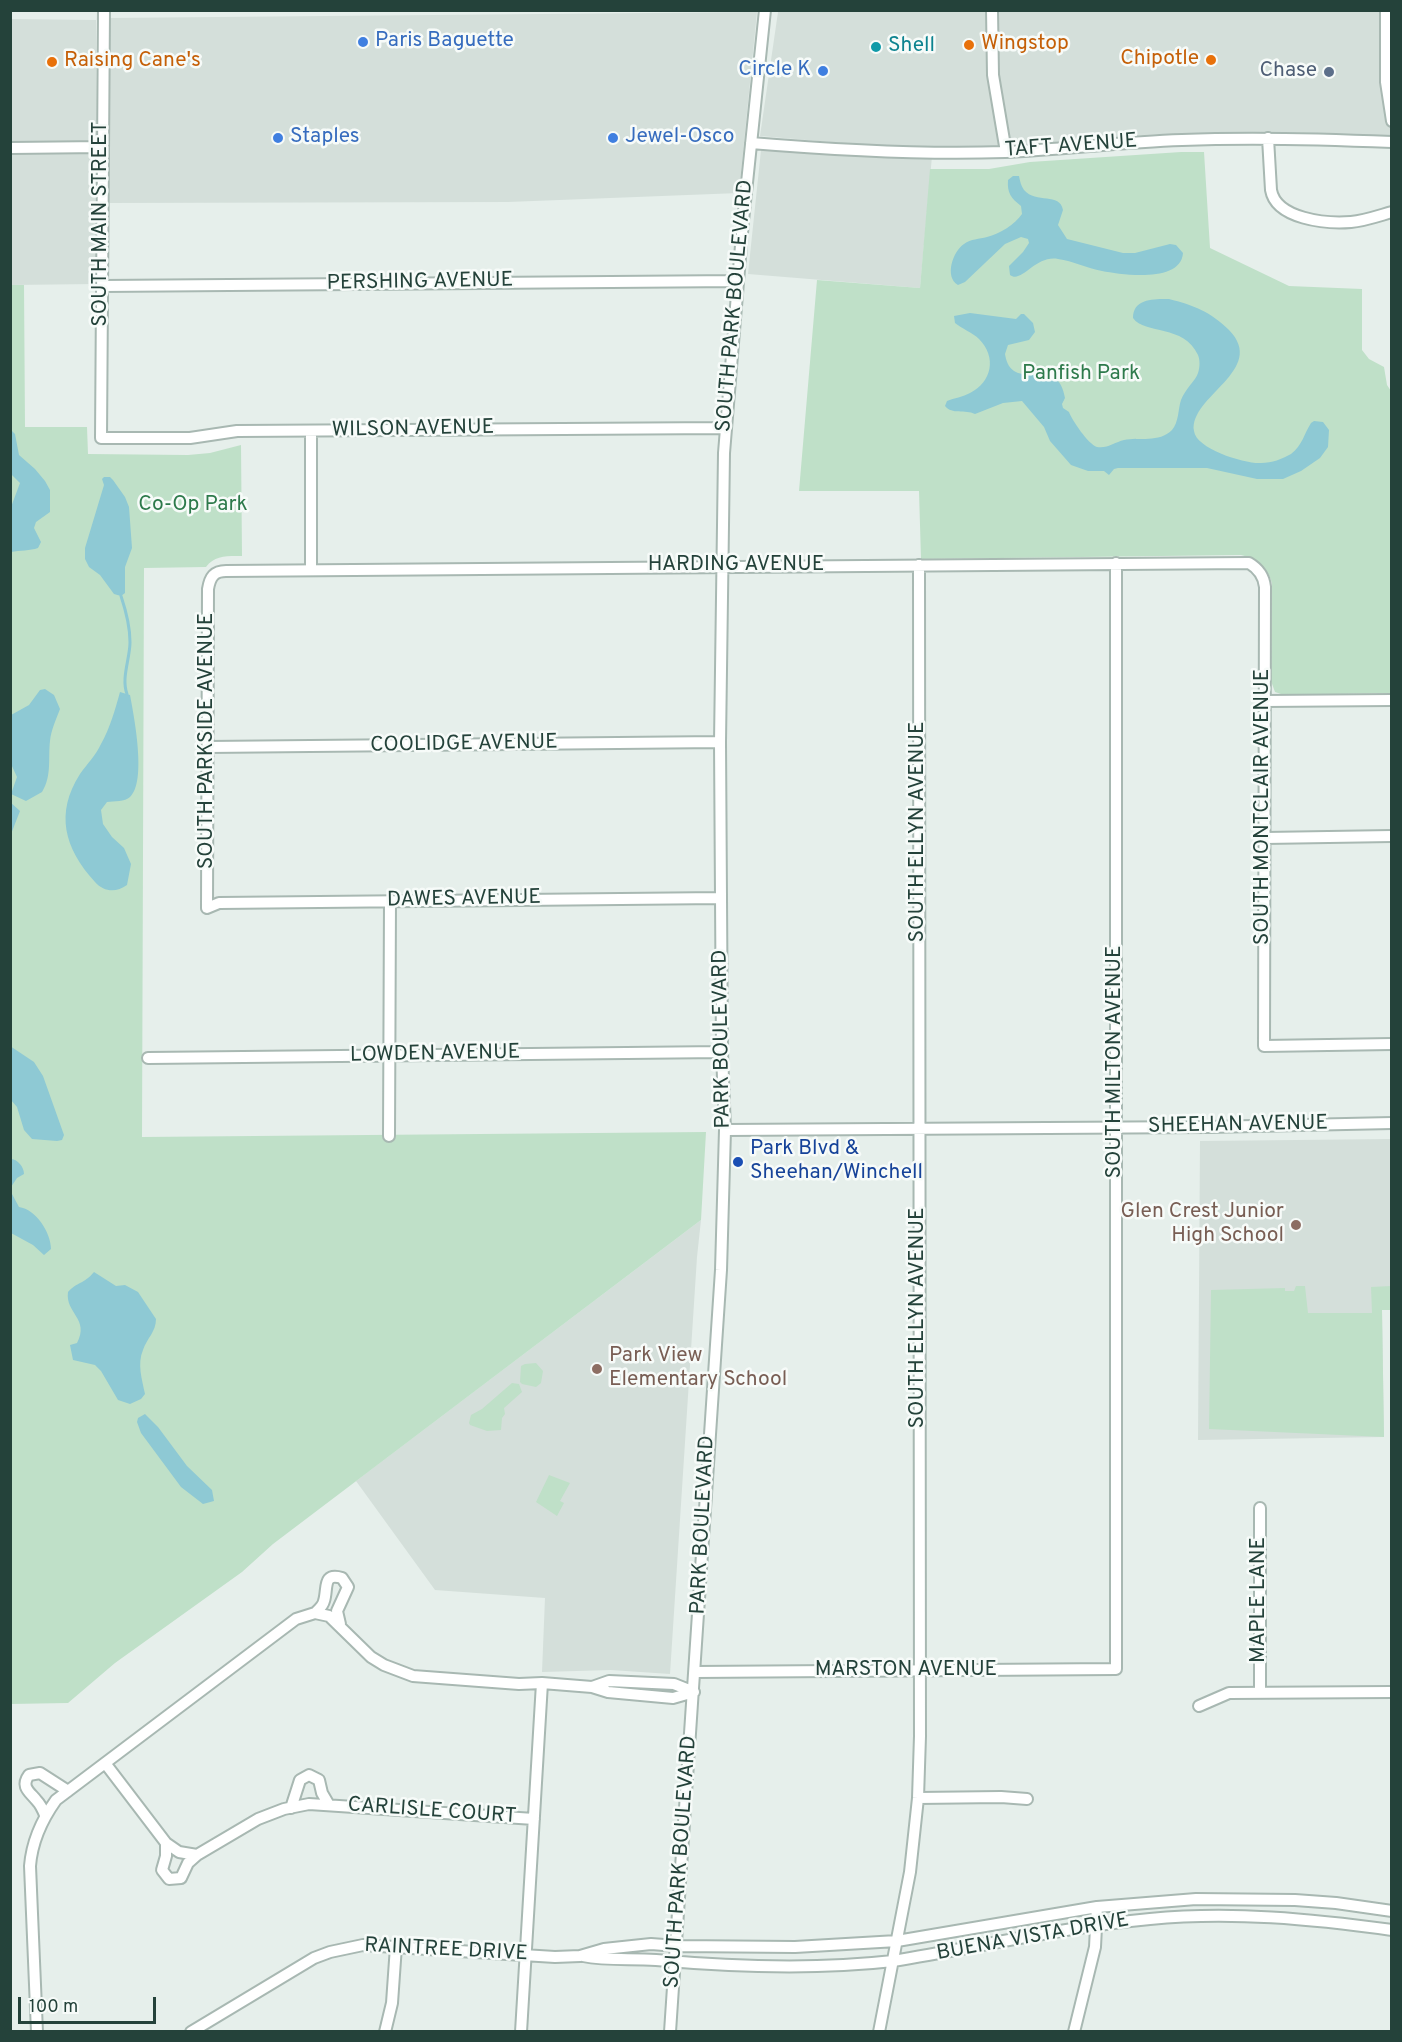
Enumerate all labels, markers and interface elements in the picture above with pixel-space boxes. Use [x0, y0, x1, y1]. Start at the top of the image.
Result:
place label: Paris Baguette [375, 29, 514, 55]
place label: Wingstop [981, 32, 1069, 58]
place label: Shell [888, 34, 935, 60]
marker: Paris Baguette [356, 35, 370, 49]
marker: Wingstop [962, 38, 976, 52]
marker: Shell [869, 40, 883, 54]
place label: Chipotle [1120, 47, 1199, 73]
place label: Raising Cane's [64, 49, 201, 75]
marker: Chipotle [1204, 53, 1218, 67]
marker: Raising Cane's [45, 55, 59, 69]
place label: Circle K [738, 58, 811, 84]
place label: Chase [1260, 59, 1317, 85]
marker: Circle K [816, 64, 830, 78]
marker: Chase [1322, 65, 1336, 79]
street label: SOUTH MAIN STREET [89, 121, 115, 327]
place label: Staples [290, 125, 360, 151]
place label: Jewel-Osco [625, 125, 734, 151]
street label: TAFT AVENUE [1004, 130, 1138, 164]
marker: Staples [271, 131, 285, 145]
marker: Jewel-Osco [606, 131, 620, 145]
street label: SOUTH PARK BOULEVARD [712, 179, 760, 433]
street label: PERSHING AVENUE [327, 269, 513, 297]
park label: Panfish Park [1022, 362, 1140, 388]
street label: WILSON AVENUE [332, 416, 494, 444]
park label: Co-Op Park [138, 493, 248, 519]
street label: HARDING AVENUE [648, 553, 824, 579]
street label: SOUTH PARKSIDE AVENUE [195, 613, 221, 869]
street label: SOUTH MONTCLAIR AVENUE [1251, 669, 1277, 945]
street label: SOUTH ELLYN AVENUE [906, 721, 932, 943]
street label: COOLIDGE AVENUE [370, 731, 558, 759]
street label: DAWES AVENUE [387, 886, 541, 914]
street label: SOUTH MILTON AVENUE [1103, 945, 1129, 1179]
street label: PARK BOULEVARD [709, 949, 737, 1129]
street label: LOWDEN AVENUE [350, 1041, 520, 1069]
street label: SHEEHAN AVENUE [1148, 1112, 1328, 1140]
place label: Park Blvd & Sheehan/Winchell [750, 1137, 923, 1187]
marker: Park Blvd & Sheehan/Winchell [731, 1155, 745, 1169]
place label: Glen Crest Junior High School [1121, 1200, 1284, 1250]
street label: SOUTH ELLYN AVENUE [906, 1207, 932, 1429]
marker: Glen Crest Junior High School [1289, 1218, 1303, 1232]
place label: Park View Elementary School [609, 1344, 787, 1394]
marker: Park View Elementary School [590, 1362, 604, 1376]
street label: PARK BOULEVARD [687, 1435, 721, 1615]
street label: MAPLE LANE [1247, 1537, 1273, 1663]
street label: MARSTON AVENUE [815, 1658, 997, 1684]
street label: SOUTH PARK BOULEVARD [661, 1735, 703, 1989]
street label: CARLISLE COURT [347, 1794, 517, 1830]
street label: BUENA VISTA DRIVE [935, 1909, 1131, 1967]
street label: RAINTREE DRIVE [363, 1934, 529, 1968]
scale bar [21, 1985, 159, 2023]
text: 100 m [29, 1996, 78, 2019]

